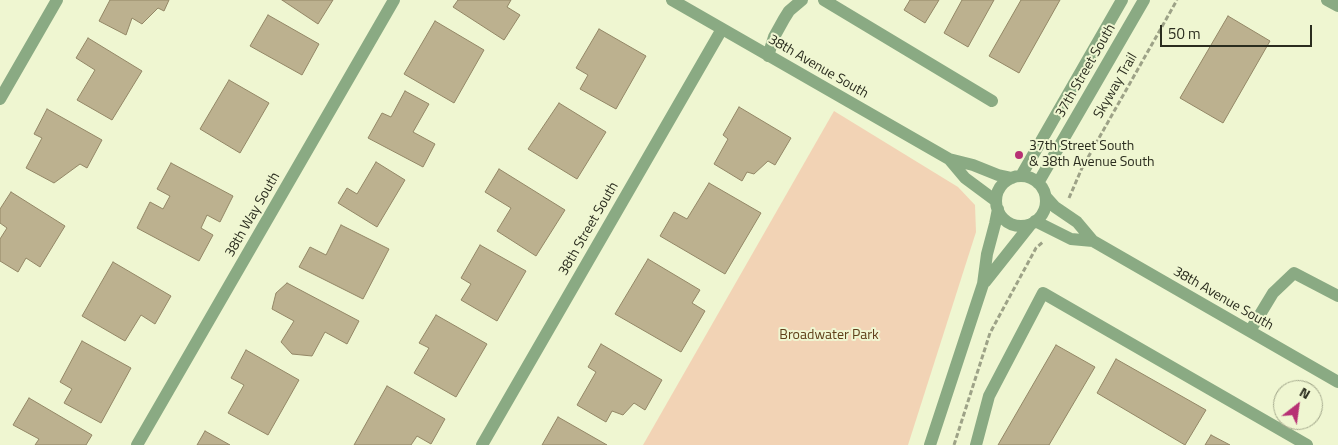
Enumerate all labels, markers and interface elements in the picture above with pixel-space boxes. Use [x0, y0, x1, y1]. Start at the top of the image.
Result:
scale bar [1163, 15, 1316, 47]
street label: 37th Street South [1052, 21, 1120, 121]
text: 50 m [1168, 22, 1201, 45]
street label: 38th Avenue South [765, 31, 871, 103]
street label: Skyway Trail [1091, 50, 1141, 122]
place label: 37th Street South & 38th Avenue South [1029, 139, 1155, 172]
marker: 37th Street South & 38th Avenue South [1013, 149, 1025, 161]
street label: 38th Way South [222, 170, 284, 260]
street label: 38th Street South [555, 179, 623, 279]
street label: 38th Avenue South [1170, 263, 1276, 335]
park label: Broadwater Park [779, 328, 879, 344]
north arrow [1273, 380, 1323, 430]
text: N [1296, 381, 1315, 404]

